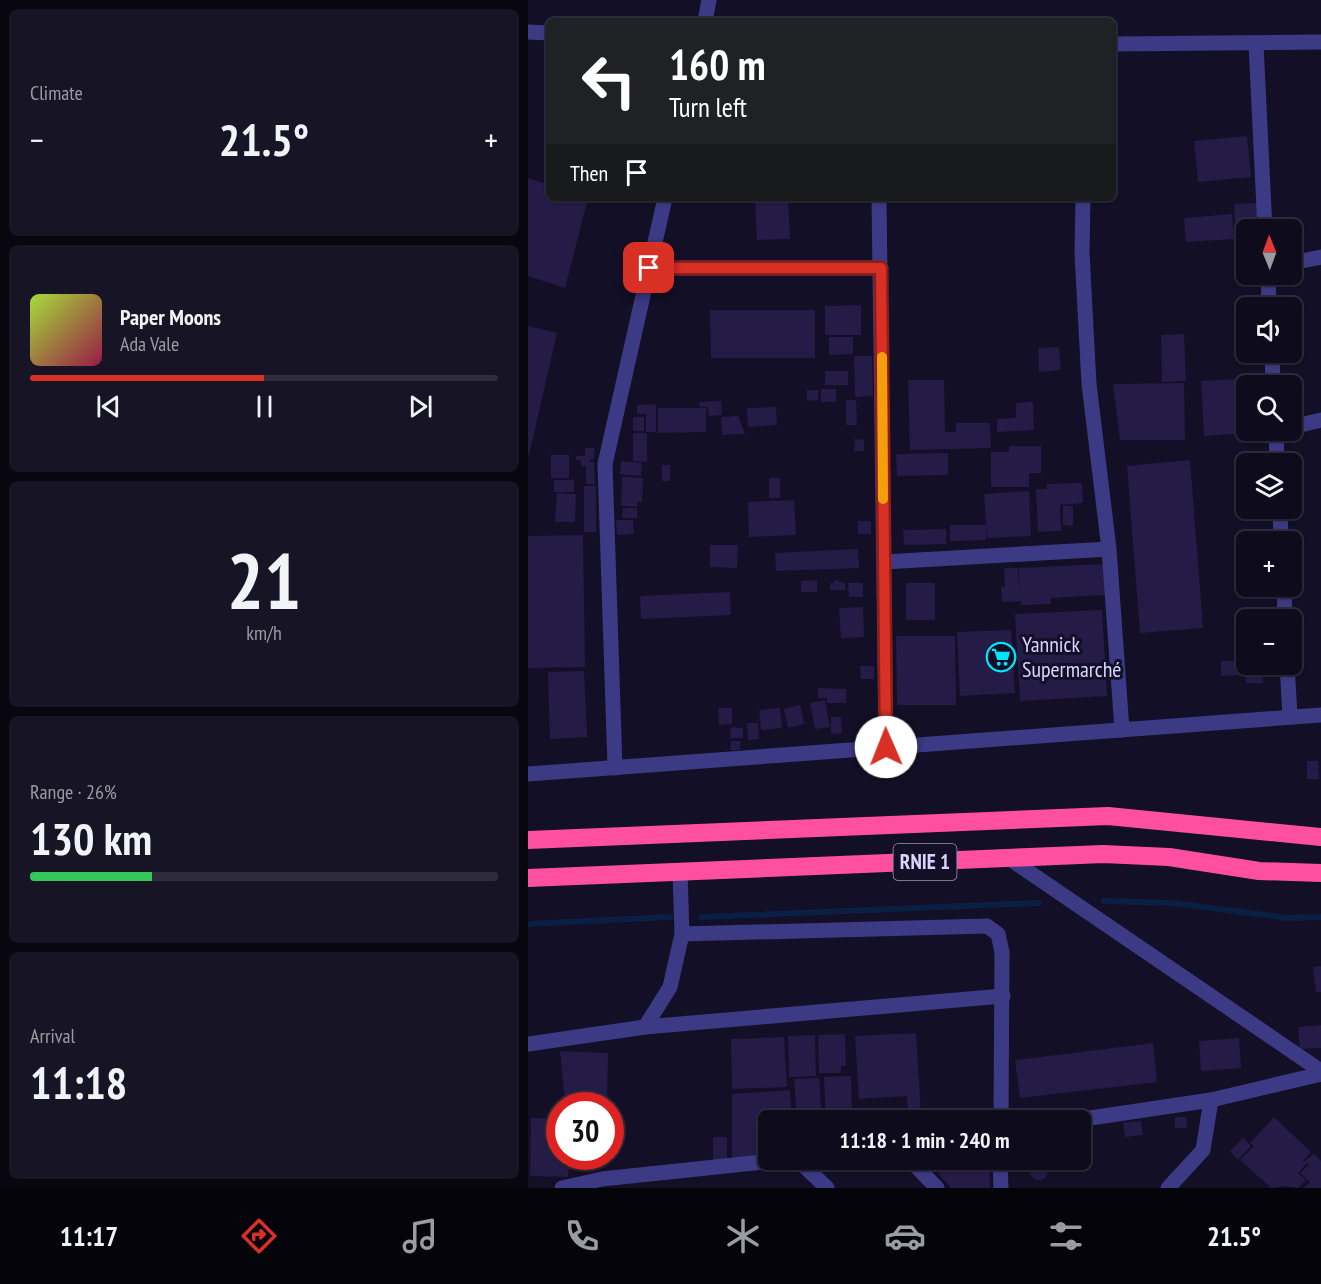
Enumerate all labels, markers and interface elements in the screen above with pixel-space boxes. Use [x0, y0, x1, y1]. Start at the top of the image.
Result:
text: 160 m [669, 37, 766, 92]
icon: left [570, 42, 648, 120]
text: Climate [30, 80, 83, 106]
text: Turn left [669, 90, 747, 124]
text: 21.5° [219, 110, 309, 168]
text: − [30, 118, 44, 161]
text: + [484, 118, 498, 161]
icon: arrive [620, 156, 653, 189]
text: Then [570, 159, 608, 187]
north arrow [1236, 219, 1302, 285]
map controls [1236, 219, 1302, 675]
pin [623, 242, 674, 293]
icon: arrive [632, 251, 665, 284]
button: sound [1236, 297, 1302, 363]
text: Paper Moons [120, 303, 221, 331]
text: Ada Vale [120, 331, 179, 357]
button: search [1236, 375, 1302, 441]
icon: previous [92, 390, 125, 423]
icon: pause [248, 390, 281, 423]
icon: next [404, 390, 437, 423]
button: layers [1236, 453, 1302, 519]
text: 21 [227, 530, 301, 631]
button: + [1236, 531, 1302, 597]
button: − [1236, 609, 1302, 675]
text: km/h [246, 620, 282, 646]
place label: Yannick Supermarché [1022, 630, 1121, 683]
supermarket icon: Yannick Supermarché [985, 641, 1017, 673]
position arrow [854, 715, 918, 779]
text: Range · 26% [30, 779, 117, 805]
text: 130 km [30, 809, 152, 867]
road number: RNIE 1 [894, 844, 956, 880]
text: Arrival [30, 1023, 75, 1049]
text: 11:18 [30, 1053, 127, 1111]
speed limit sign: 30 [546, 1092, 624, 1170]
text: 11:18 · 1 min · 240 m [839, 1126, 1010, 1154]
icon: directions [238, 1215, 280, 1257]
icon: music [399, 1215, 441, 1257]
icon: phone [561, 1215, 603, 1257]
icon: climate [722, 1215, 764, 1257]
icon: car [884, 1215, 926, 1257]
icon: filters [1045, 1215, 1087, 1257]
text: 11:17 [60, 1219, 118, 1253]
text: 21.5° [1207, 1219, 1261, 1253]

